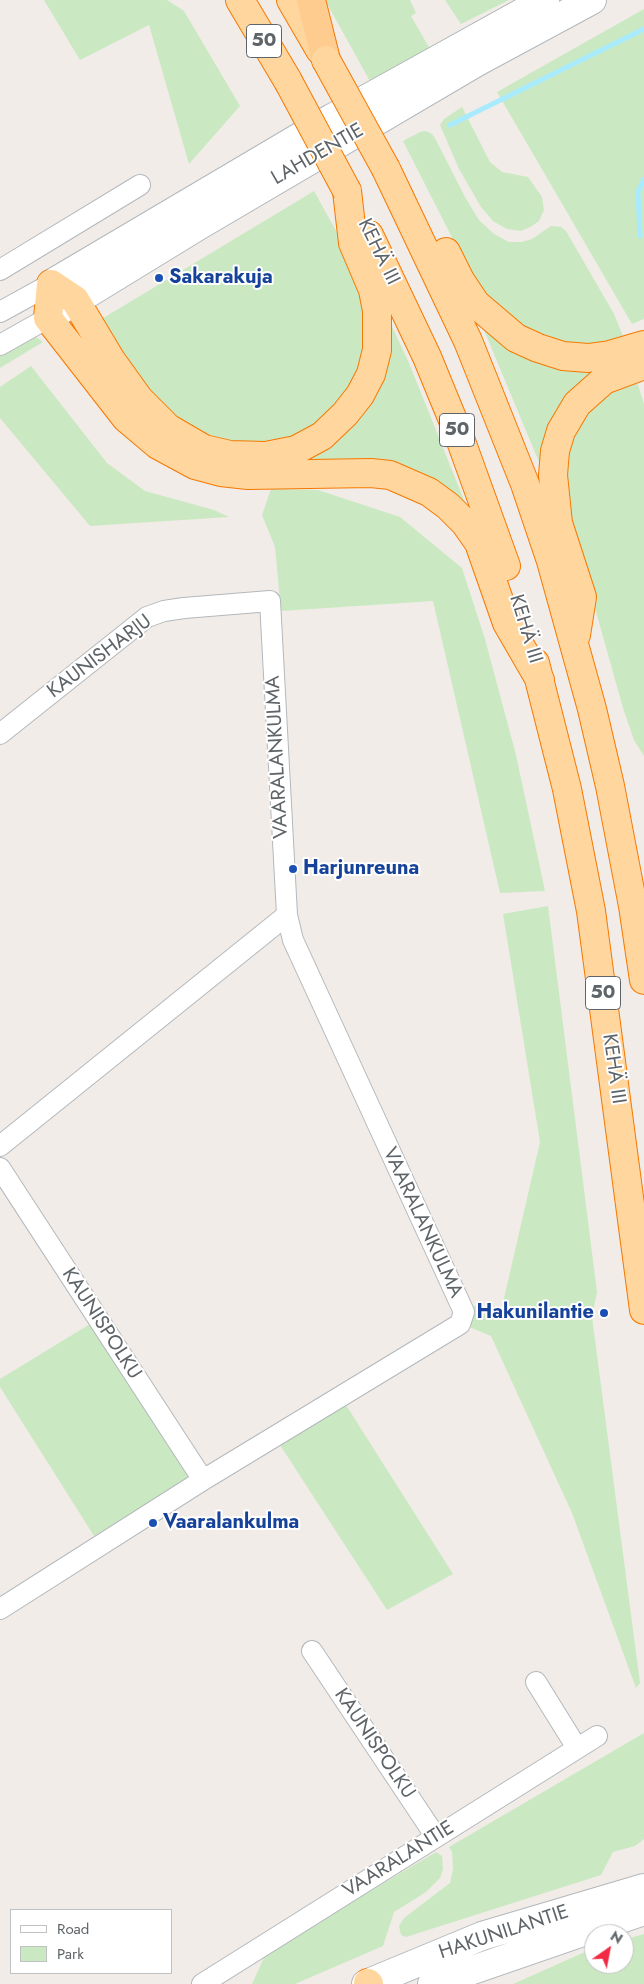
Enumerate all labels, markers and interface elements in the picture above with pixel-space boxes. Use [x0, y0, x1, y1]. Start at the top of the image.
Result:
road number: 50 [246, 24, 282, 58]
street label: LAHDENTIE [268, 119, 368, 191]
street label: KEHÄ III [352, 215, 404, 289]
place label: Sakarakuja [169, 266, 273, 290]
marker: Sakarakuja [153, 272, 165, 284]
road number: 50 [440, 414, 474, 446]
street label: KEHÄ III [503, 592, 547, 666]
street label: KAUNISHARJU [43, 610, 157, 704]
street label: VAARALANKULMA [262, 675, 294, 839]
place label: Harjunreuna [303, 857, 419, 881]
marker: Harjunreuna [287, 863, 299, 875]
road number: 50 [586, 976, 620, 1010]
street label: KEHÄ III [596, 1032, 630, 1106]
street label: VAARALANKULMA [377, 1144, 467, 1302]
street label: KAUNISPOLKU [56, 1264, 146, 1384]
place label: Hakunilantie [477, 1301, 594, 1325]
marker: Hakunilantie [598, 1307, 610, 1319]
place label: Vaaralankulma [163, 1511, 299, 1535]
marker: Vaaralankulma [147, 1517, 159, 1529]
street label: KAUNISPOLKU [328, 1684, 420, 1804]
street label: VAARALANTIE [339, 1816, 459, 1904]
street label: HAKUNILANTIE [436, 1901, 572, 1965]
legend [10, 1909, 172, 1974]
text: Road [57, 1918, 89, 1940]
north arrow [584, 1924, 634, 1974]
text: N [607, 1926, 627, 1949]
text: Park [57, 1943, 84, 1965]

